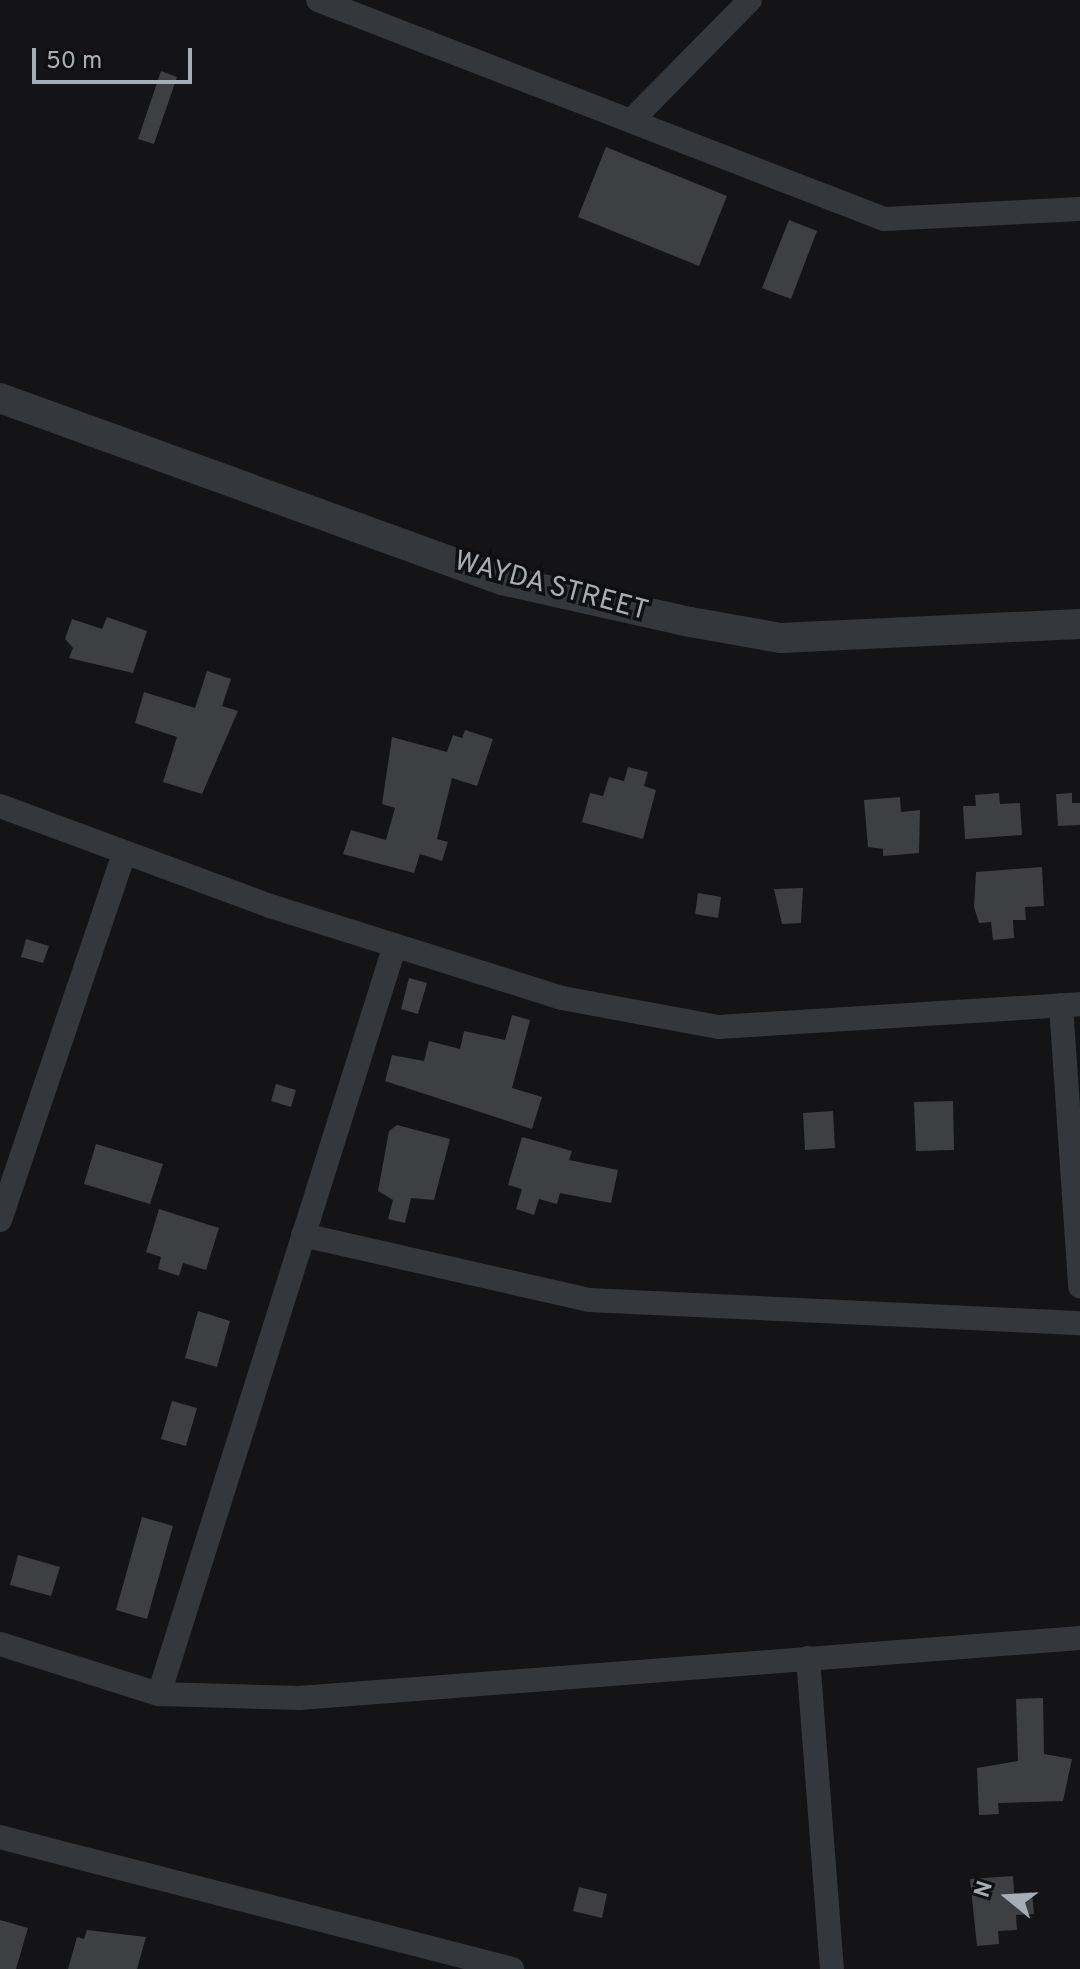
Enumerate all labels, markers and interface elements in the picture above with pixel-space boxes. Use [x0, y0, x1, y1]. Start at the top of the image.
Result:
scale bar [36, 32, 196, 82]
text: 50 m [46, 47, 102, 77]
street label: WAYDA STREET [450, 545, 652, 629]
north arrow [968, 1857, 1048, 1937]
text: N [969, 1878, 1000, 1901]

